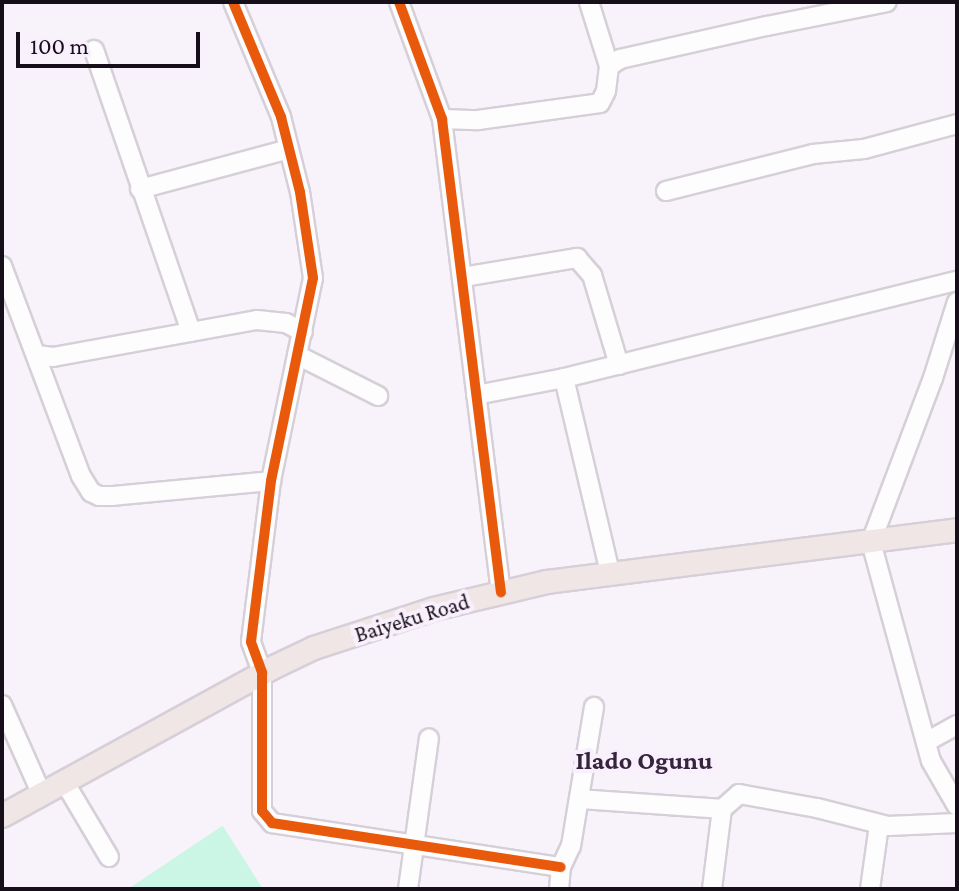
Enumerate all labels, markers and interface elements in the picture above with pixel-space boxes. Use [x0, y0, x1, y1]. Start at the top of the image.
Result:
scale bar [20, 16, 204, 66]
text: 100 m [30, 32, 89, 59]
street label: Baiyeku Road [352, 588, 472, 648]
district label: Ilado Ogunu [575, 745, 713, 777]

